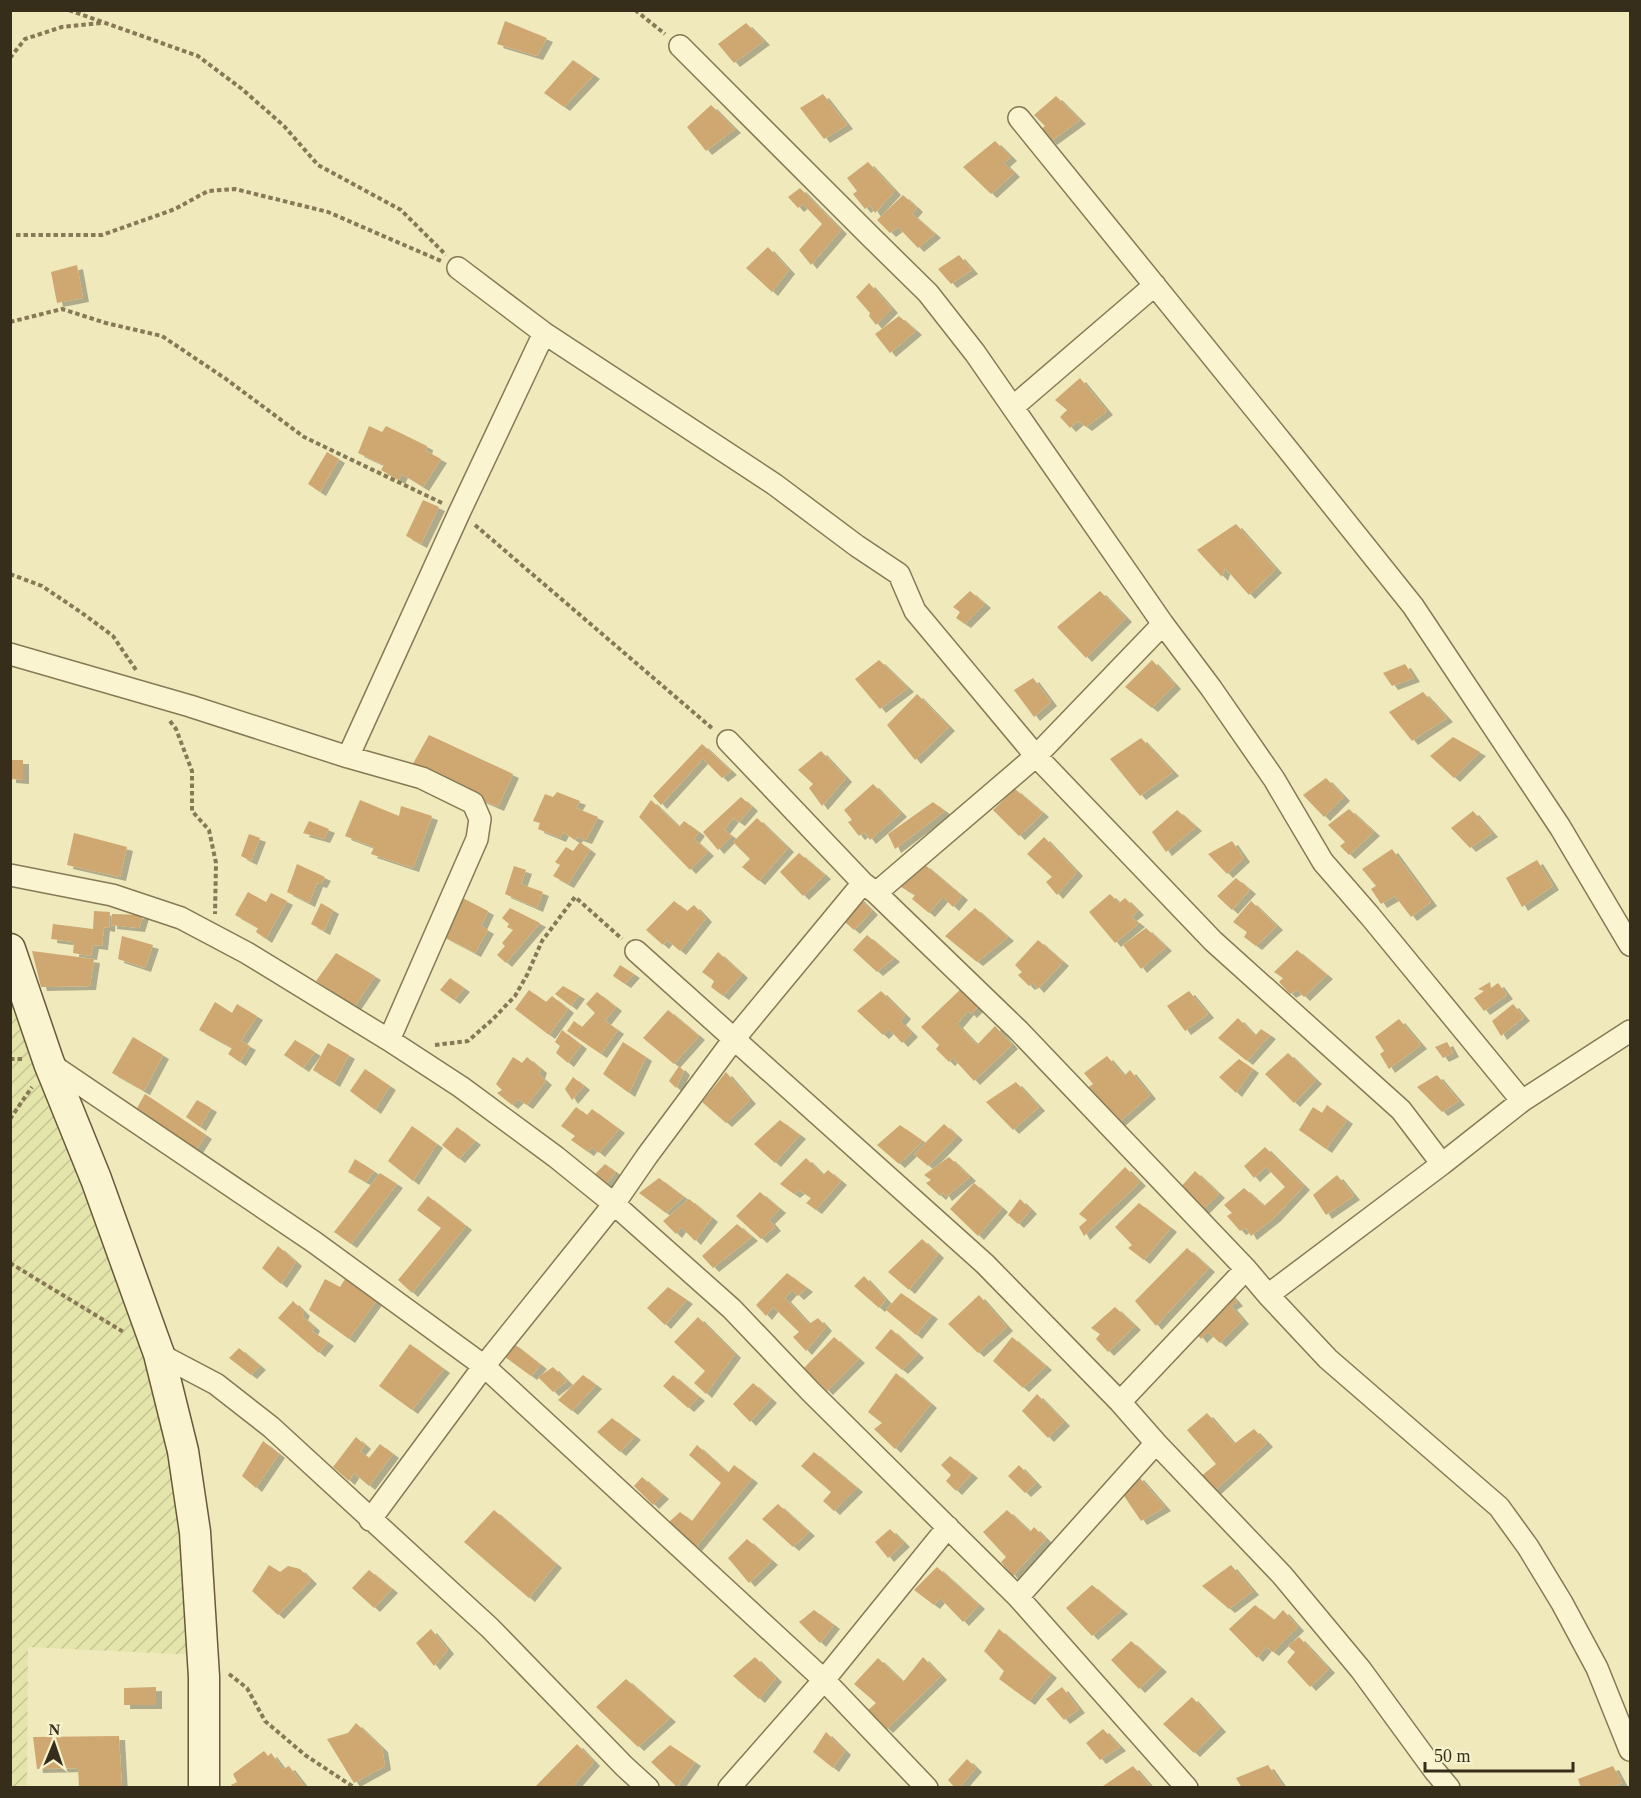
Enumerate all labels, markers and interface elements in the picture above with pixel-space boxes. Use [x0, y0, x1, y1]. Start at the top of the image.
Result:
north arrow [24, 1714, 84, 1774]
text: N [48, 1721, 61, 1738]
scale bar [1425, 1735, 1574, 1773]
text: 50 m [1434, 1746, 1471, 1766]

